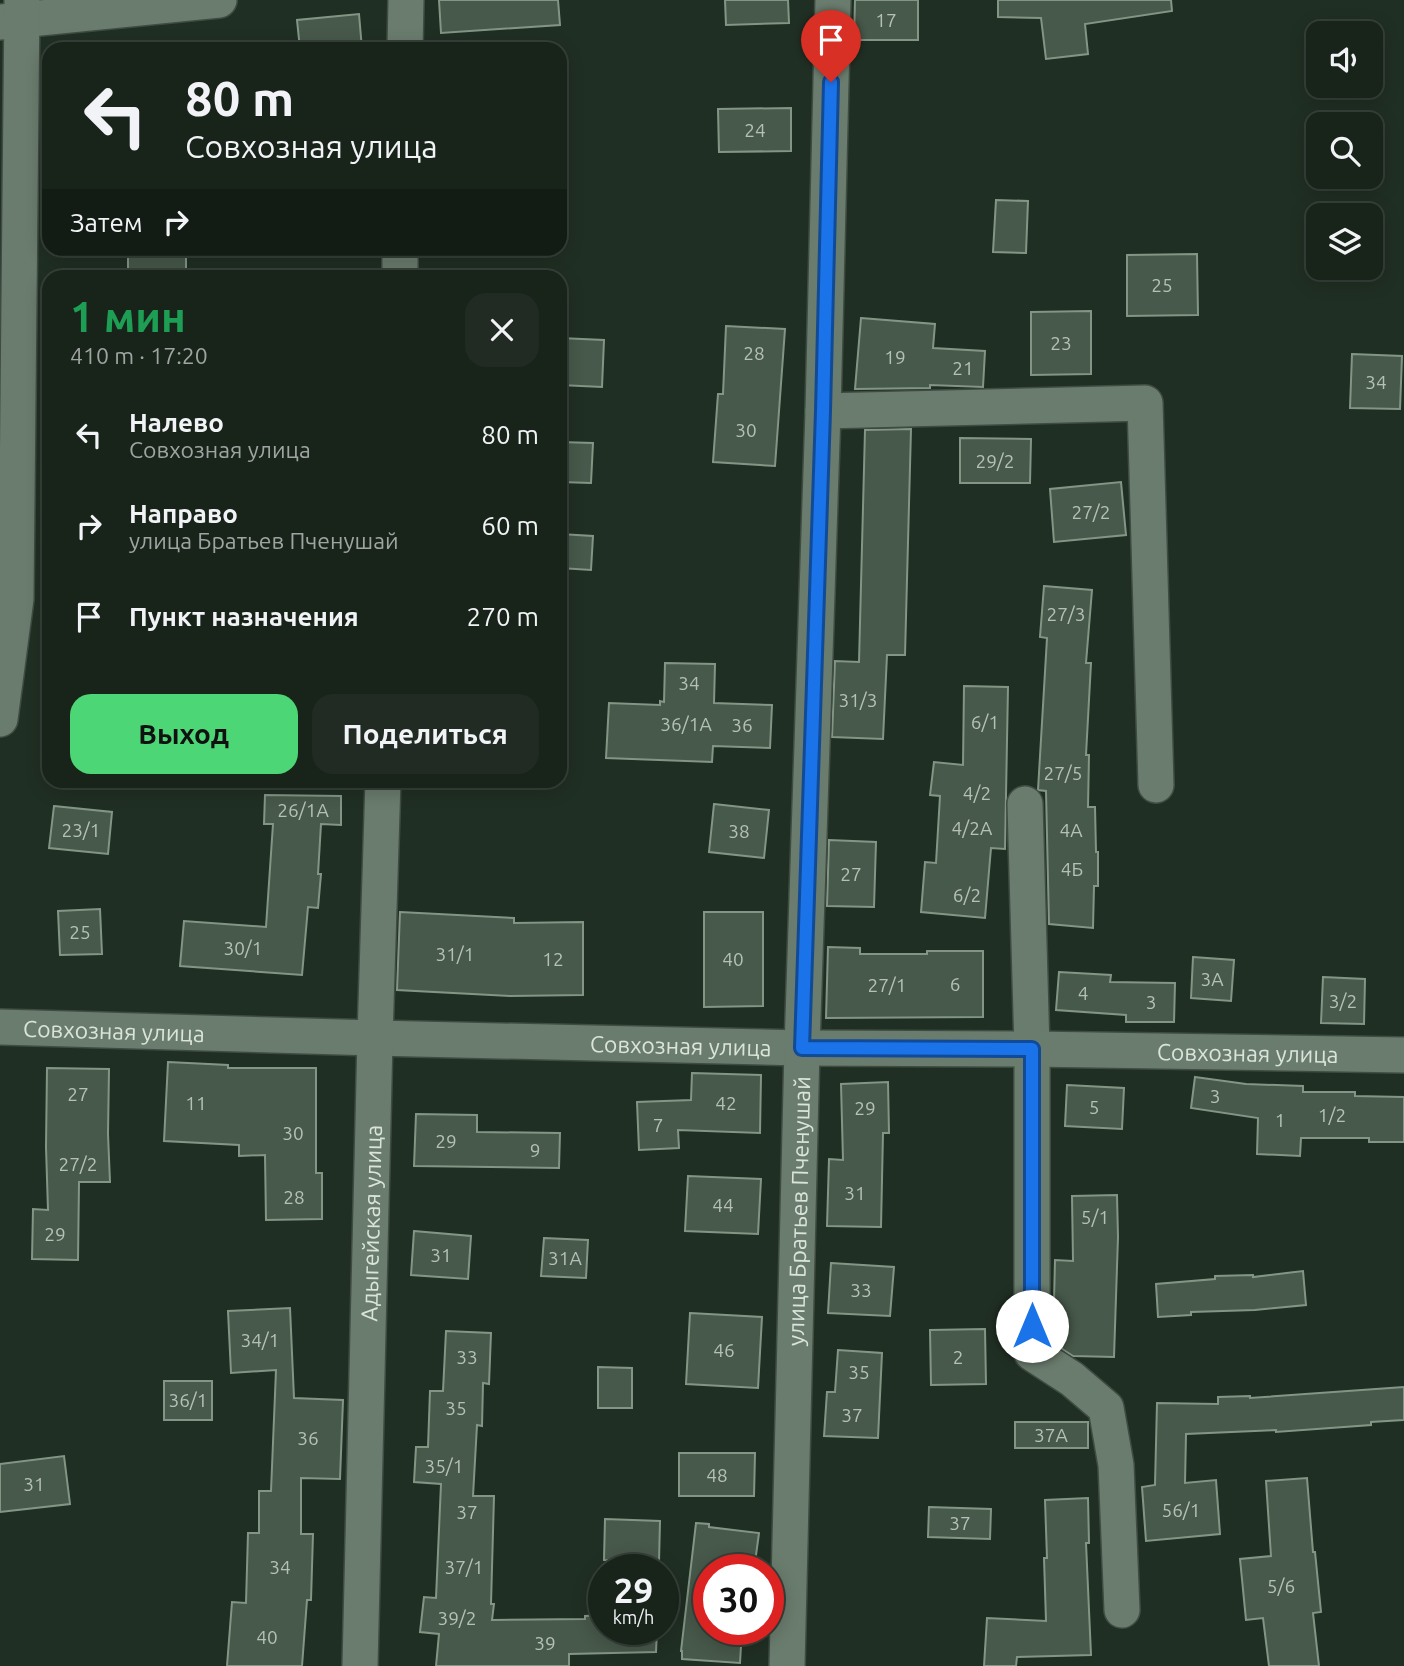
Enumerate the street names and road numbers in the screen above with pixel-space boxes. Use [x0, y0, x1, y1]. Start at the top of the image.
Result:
street label: Совхозная улица [23, 1015, 205, 1046]
street label: Совхозная улица [590, 1031, 772, 1060]
street label: Совхозная улица [1157, 1039, 1339, 1066]
street label: улица Братьев Пченушай [782, 1076, 814, 1346]
street label: Адыгейская улица [356, 1124, 385, 1322]

